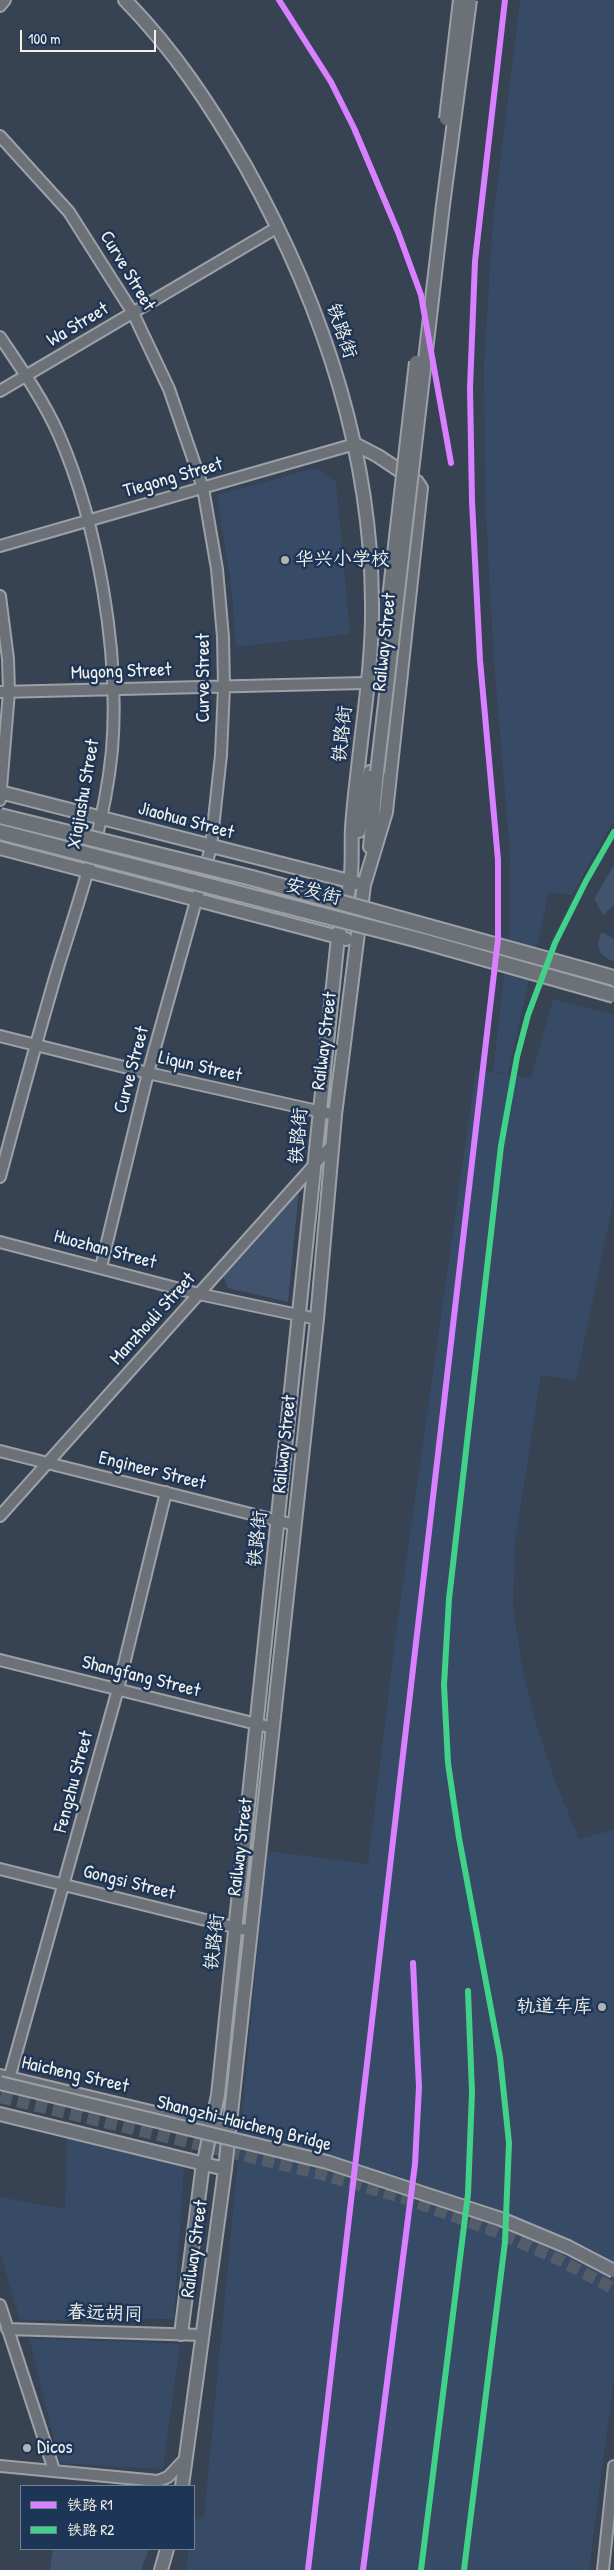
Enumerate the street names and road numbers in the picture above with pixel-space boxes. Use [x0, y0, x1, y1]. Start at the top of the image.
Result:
street label: Curve Street [94, 227, 160, 315]
street label: Wa Street [43, 298, 113, 352]
street label: 铁路街 [321, 300, 361, 362]
street label: Tiegong Street [121, 453, 225, 503]
street label: Railway Street [369, 592, 401, 692]
street label: Curve Street [193, 633, 215, 723]
street label: Mugong Street [70, 659, 172, 685]
street label: 铁路街 [329, 704, 357, 764]
street label: Xiajiashu Street [63, 737, 105, 851]
street label: Jiaohua Street [136, 797, 236, 845]
street label: 安发街 [283, 874, 343, 910]
street label: Railway Street [308, 991, 342, 1091]
street label: Curve Street [109, 1024, 155, 1116]
street label: Liqun Street [156, 1046, 244, 1088]
street label: 铁路街 [285, 1107, 313, 1165]
street label: Huozhan Street [51, 1225, 159, 1275]
street label: Manzhouli Street [106, 1268, 200, 1370]
street label: Railway Street [269, 1394, 301, 1494]
street label: Engineer Street [96, 1447, 208, 1495]
street label: 铁路街 [244, 1509, 272, 1569]
street label: Shangfang Street [79, 1651, 203, 1703]
street label: Fengzhu Street [50, 1729, 98, 1835]
street label: Railway Street [224, 1797, 258, 1897]
street label: Gongsi Street [81, 1861, 177, 1905]
street label: 铁路街 [201, 1912, 229, 1972]
street label: Haicheng Street [19, 2052, 131, 2098]
street label: Shangzhi-Haicheng Bridge [155, 2091, 333, 2157]
street label: Railway Street [177, 2199, 213, 2299]
street label: 春远胡同 [67, 2301, 143, 2327]

